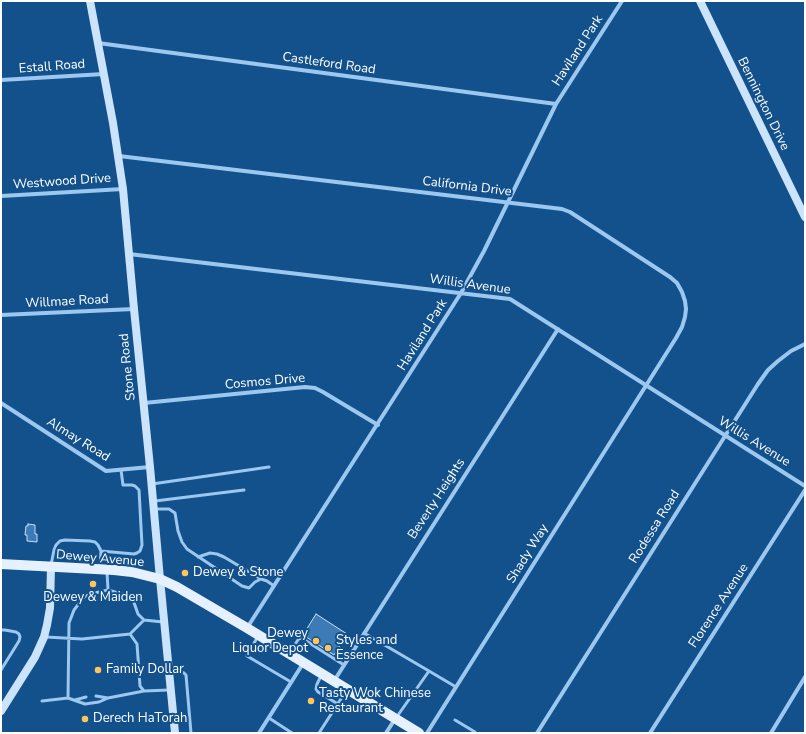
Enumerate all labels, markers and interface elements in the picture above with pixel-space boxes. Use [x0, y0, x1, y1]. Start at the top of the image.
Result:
street label: Haviland Park [549, 13, 607, 89]
street label: Castleford Road [281, 50, 377, 78]
street label: Bennington Drive [734, 55, 792, 153]
street label: Estall Road [18, 57, 86, 77]
street label: Westwood Drive [12, 171, 112, 193]
street label: California Drive [421, 174, 513, 200]
street label: Willis Avenue [428, 272, 512, 298]
street label: Willmae Road [25, 292, 109, 312]
street label: Haviland Park [395, 296, 451, 374]
street label: Stone Road [117, 333, 139, 401]
street label: Cosmos Drive [224, 371, 306, 393]
street label: Almay Road [44, 414, 112, 466]
street label: Willis Avenue [715, 414, 793, 470]
street label: Beverly Heights [405, 456, 469, 542]
street label: Rodessa Road [626, 488, 684, 566]
street label: Shady Way [504, 521, 552, 587]
street label: Dewey Avenue [55, 547, 145, 571]
street label: Florence Avenue [686, 561, 752, 651]
place label: Dewey & Stone [193, 565, 284, 581]
marker: Dewey & Stone [180, 568, 190, 578]
marker: Dewey & Maiden [88, 579, 98, 589]
place label: Dewey & Maiden [43, 590, 143, 606]
place label: Dewey Liquor Depot [232, 626, 308, 657]
place label: Styles and Essence [336, 633, 397, 664]
marker: Dewey Liquor Depot [311, 636, 321, 646]
marker: Styles and Essence [323, 643, 333, 653]
place label: Family Dollar [106, 662, 184, 678]
marker: Family Dollar [93, 665, 103, 675]
place label: Tasty Wok Chinese Restaurant [319, 686, 431, 717]
marker: Tasty Wok Chinese Restaurant [306, 696, 316, 706]
place label: Derech HaTorah [93, 711, 187, 727]
marker: Derech HaTorah [80, 714, 90, 724]

